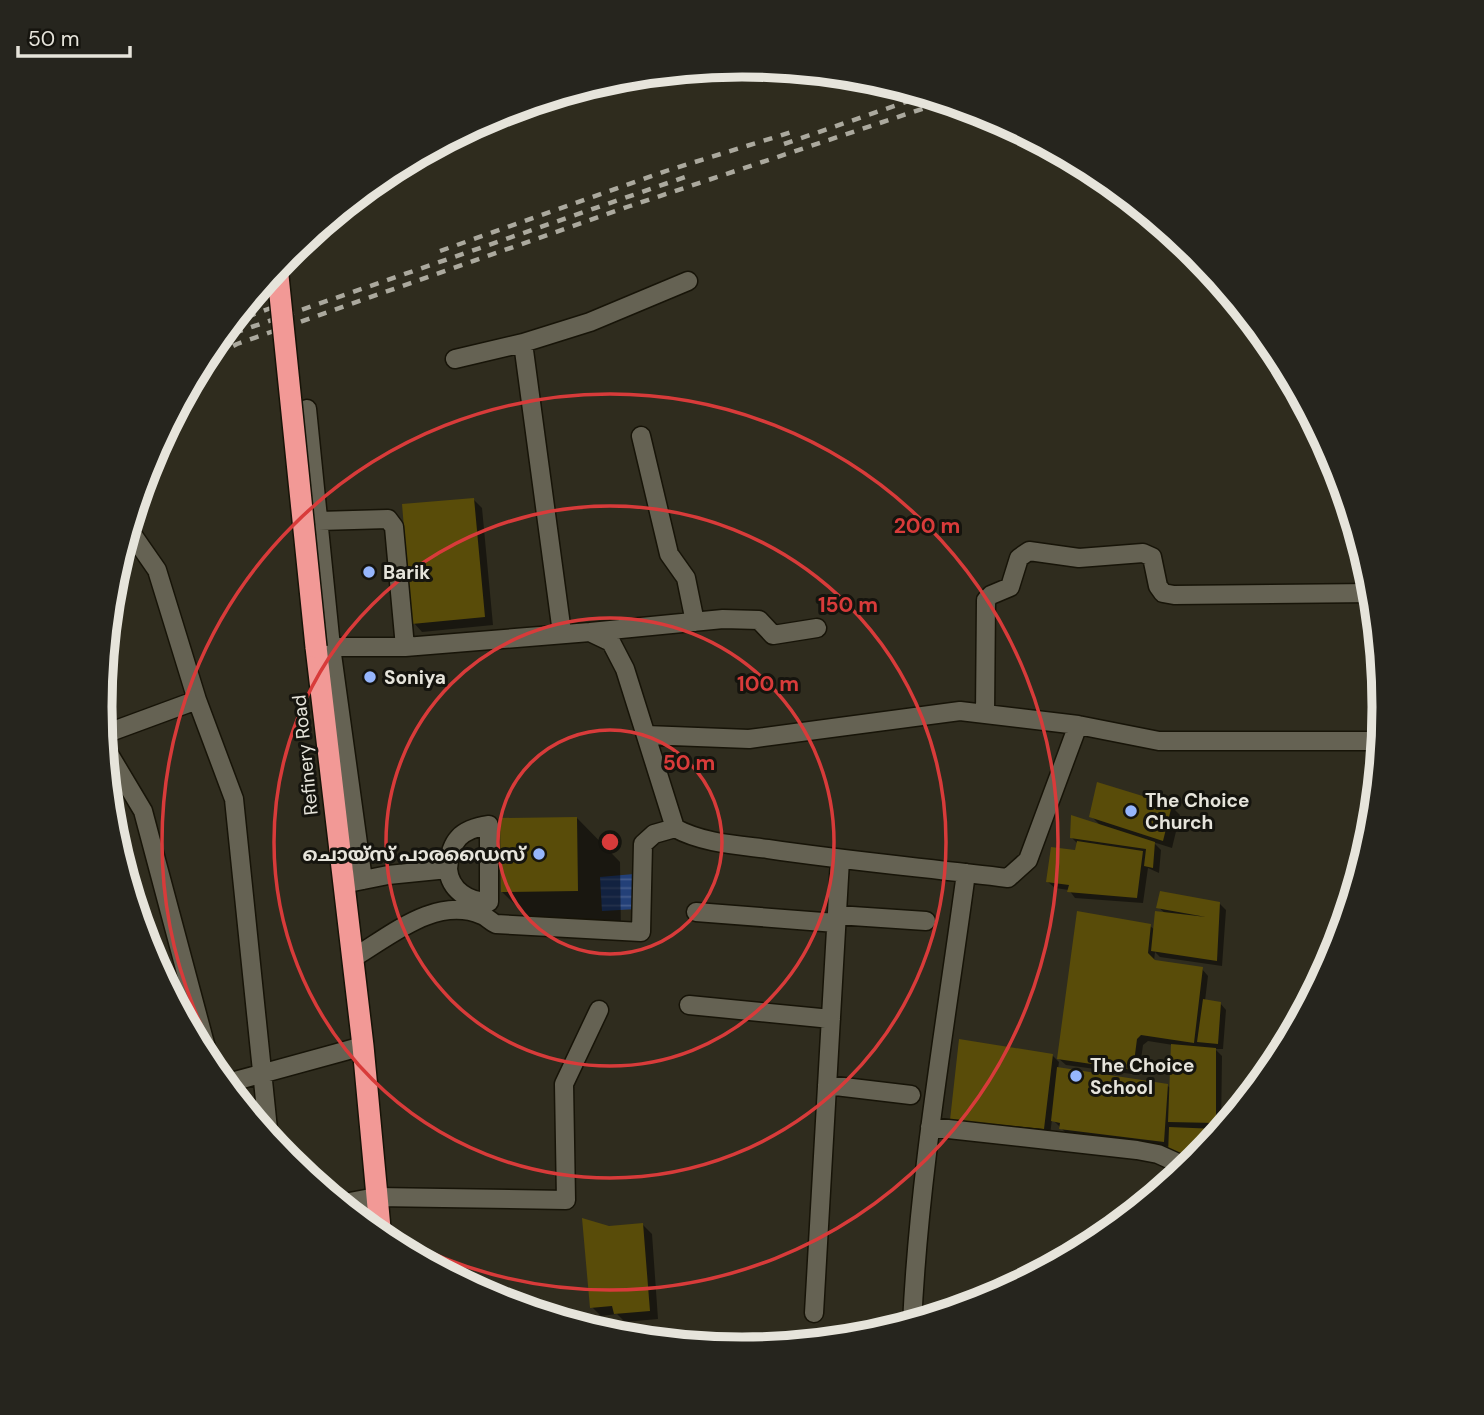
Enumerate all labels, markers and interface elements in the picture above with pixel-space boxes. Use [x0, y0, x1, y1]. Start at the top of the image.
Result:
scale bar [18, 14, 130, 58]
text: 50 m [28, 25, 79, 53]
text: 200 m [894, 512, 960, 540]
place label: Barik [383, 560, 430, 585]
marker: Barik [361, 564, 377, 580]
text: 150 m [818, 591, 878, 619]
place label: Soniya [384, 665, 446, 690]
marker: Soniya [362, 669, 378, 685]
text: 100 m [737, 670, 799, 698]
street label: Refinery Road [286, 694, 324, 816]
text: 50 m [663, 749, 715, 777]
place label: The Choice Church [1145, 788, 1250, 835]
marker: The Choice Church [1123, 803, 1139, 819]
centre of rings [598, 830, 622, 854]
place label: ചൊയ്സ് പാരഡൈസ് [302, 842, 527, 867]
marker: ചൊയ്സ് പാരഡൈസ് [531, 846, 547, 862]
place label: The Choice School [1090, 1053, 1195, 1100]
marker: The Choice School [1068, 1068, 1084, 1084]

